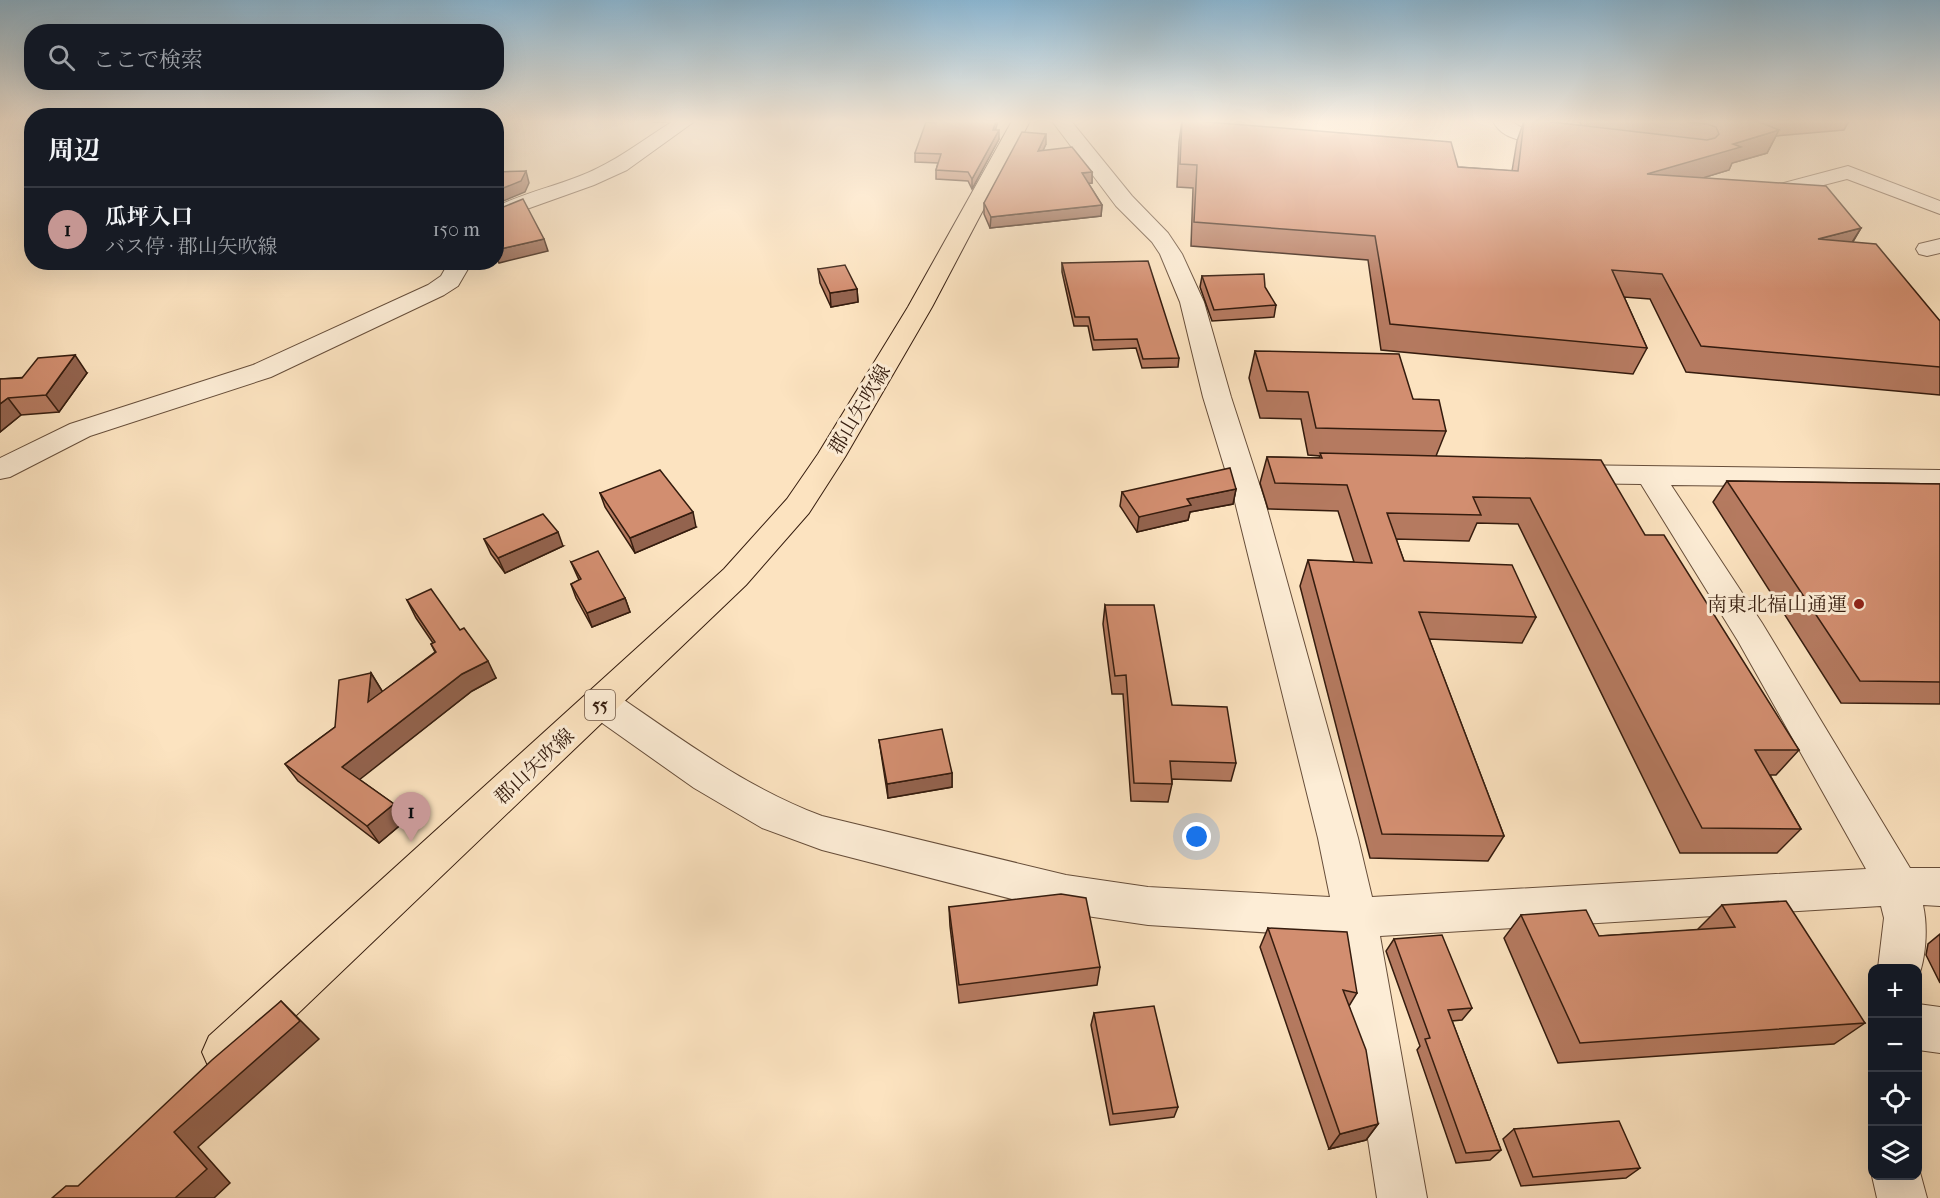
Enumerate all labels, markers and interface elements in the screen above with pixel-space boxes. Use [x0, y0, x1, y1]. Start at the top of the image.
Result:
search box [24, 24, 504, 90]
icon: search [45, 41, 78, 74]
text: ここで検索 [93, 47, 203, 73]
text: 周辺 [48, 135, 100, 166]
text: 瓜坪入口 [105, 204, 193, 230]
text: 1 [64, 218, 71, 241]
text: 150 m [432, 218, 480, 241]
text: バス停 · 郡山矢吹線 [105, 235, 278, 258]
street label: 郡山矢吹線 [824, 360, 895, 458]
place label: 南東北福山通運 [1707, 593, 1847, 616]
marker: 南東北福山通運 [1852, 597, 1866, 611]
road number: 55 [585, 690, 615, 720]
street label: 郡山矢吹線 [490, 724, 579, 809]
pin: 1 [392, 792, 430, 842]
your location [1182, 822, 1211, 851]
map controls [1868, 964, 1922, 1180]
button: + [1868, 964, 1922, 1018]
button: − [1868, 1018, 1922, 1072]
button: locate [1868, 1072, 1922, 1126]
button: layers [1868, 1126, 1922, 1180]

